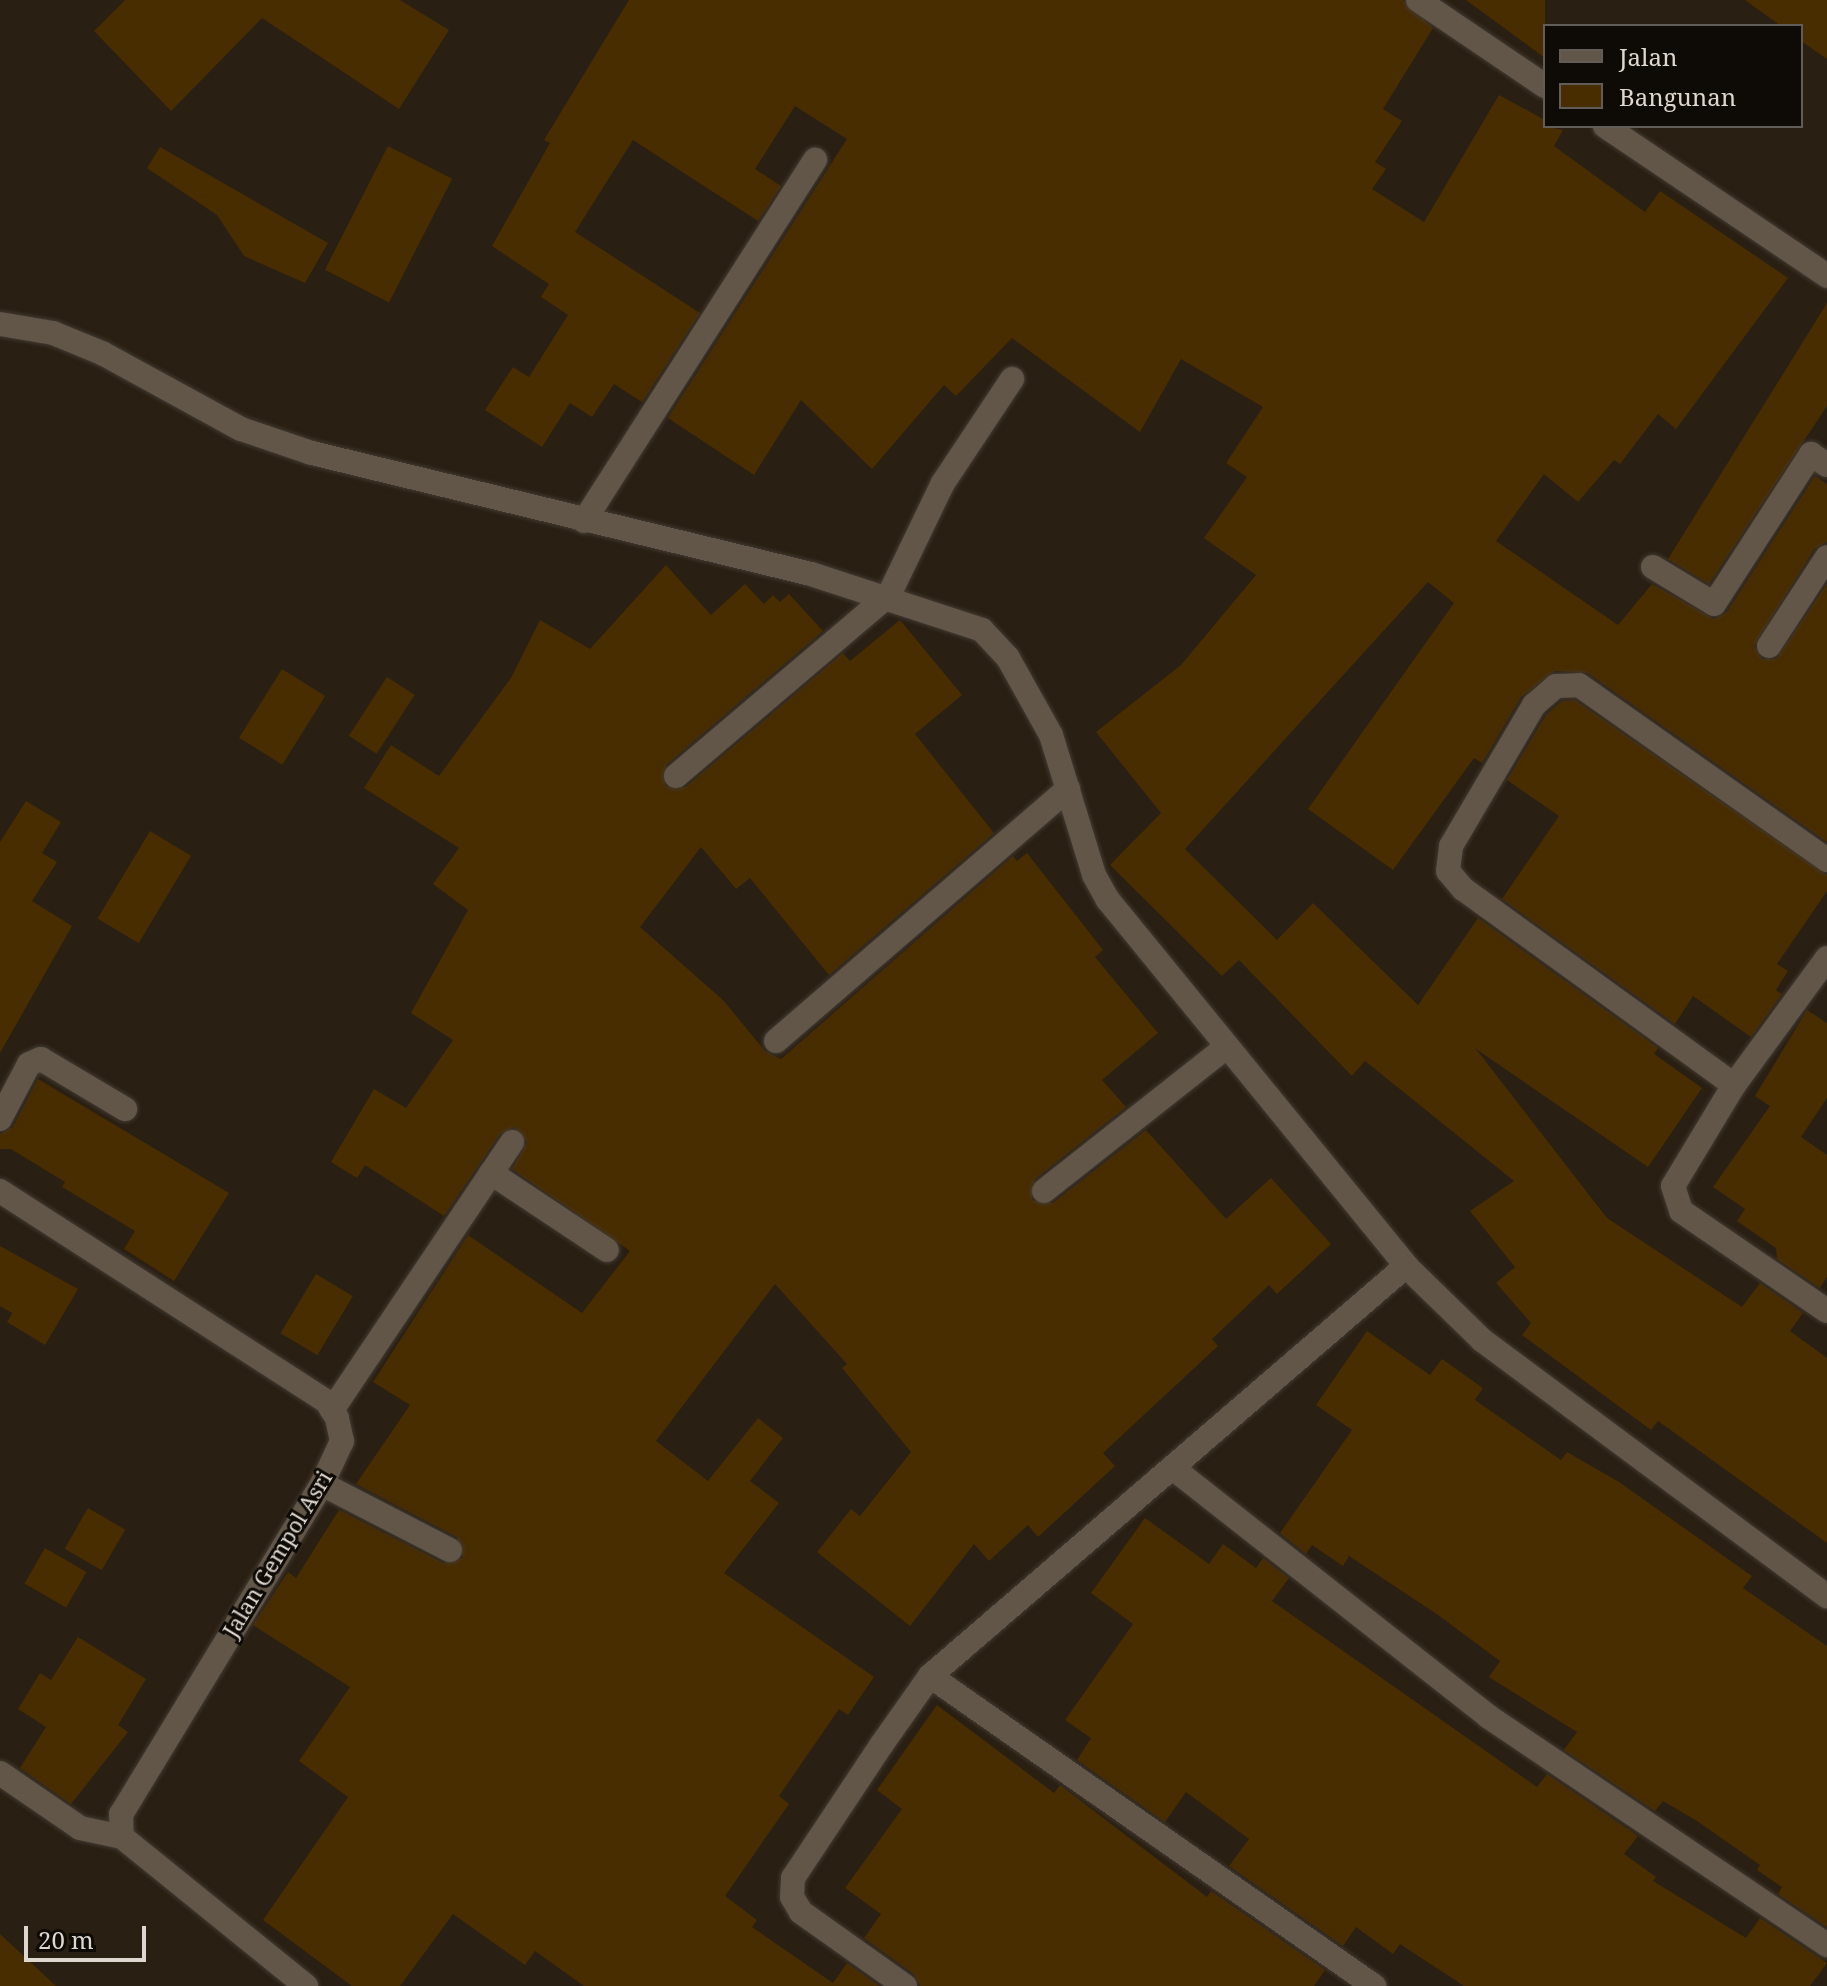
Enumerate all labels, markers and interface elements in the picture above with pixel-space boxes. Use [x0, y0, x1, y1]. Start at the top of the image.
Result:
legend [1543, 24, 1803, 128]
text: Jalan [1619, 40, 1678, 73]
text: Bangunan [1619, 80, 1736, 113]
street label: Jalan Gempol Asri [217, 1466, 337, 1642]
scale bar [28, 1910, 150, 1960]
text: 20 m [38, 1923, 94, 1956]

